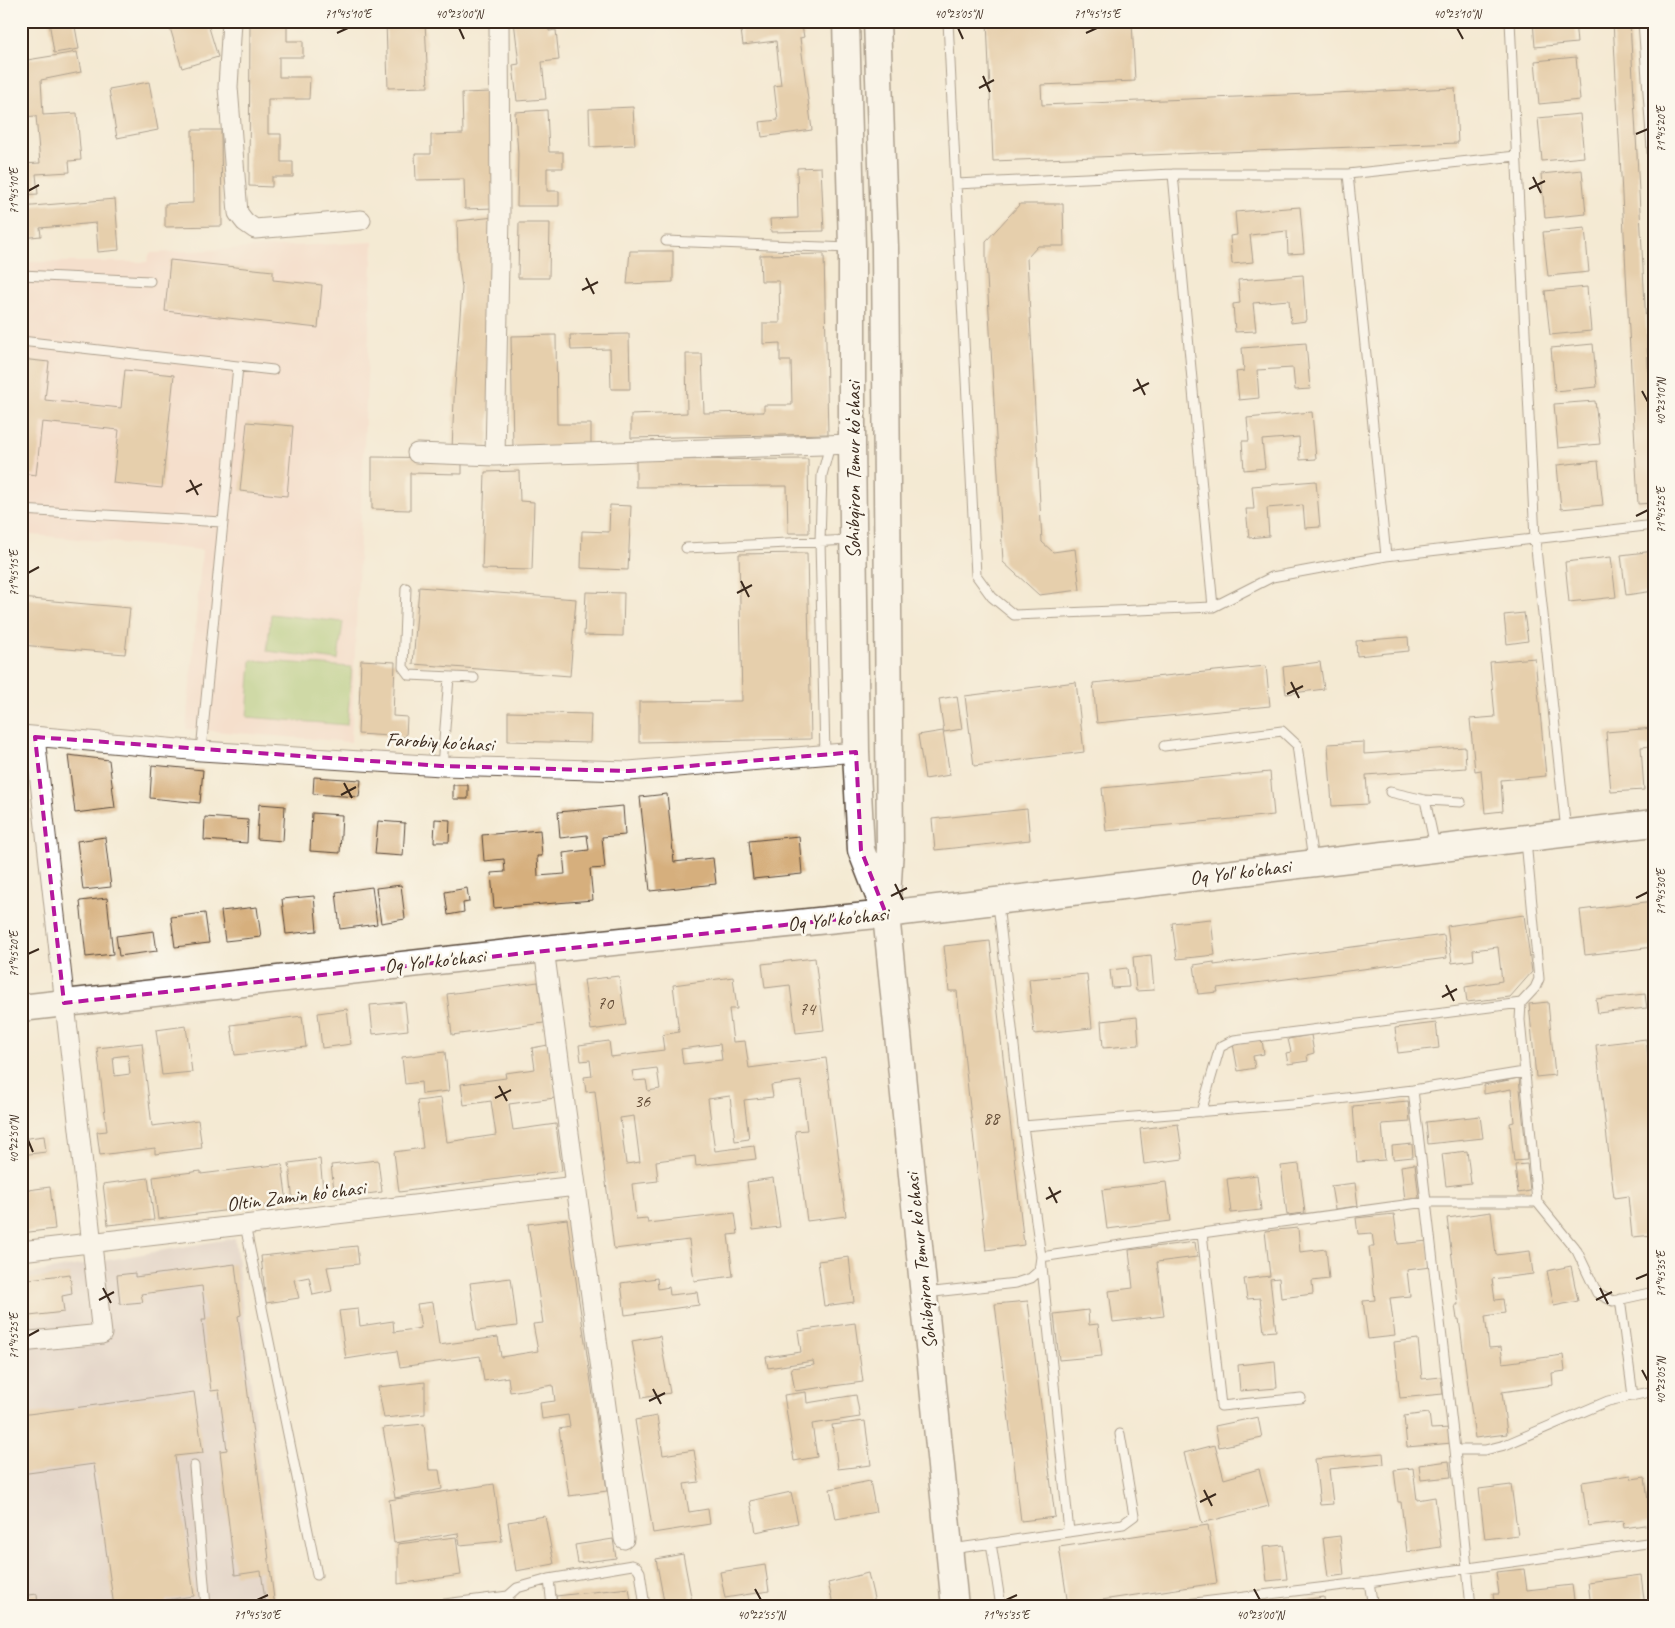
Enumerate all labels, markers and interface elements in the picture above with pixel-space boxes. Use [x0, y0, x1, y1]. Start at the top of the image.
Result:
text: 71°45'10"E [325, 6, 373, 22]
text: 40°23'00"N [435, 6, 484, 22]
text: 40°23'05"N [934, 6, 983, 22]
text: 71°45'15"E [1074, 6, 1122, 22]
text: 40°23'10"N [1433, 6, 1482, 22]
text: 71°45'20"E [1653, 104, 1669, 152]
text: 71°45'10"E [6, 166, 22, 214]
text: 40°23'10"N [1653, 377, 1669, 426]
street label: Sohibqiron Temur koʻchasi [841, 379, 866, 559]
text: 71°45'25"E [1653, 485, 1669, 533]
text: 71°45'15"E [6, 548, 22, 596]
street label: Farobiy ko'chasi [385, 727, 497, 757]
street label: Oq Yol' ko'chasi [1188, 853, 1294, 891]
text: 71°45'30"E [1653, 867, 1669, 915]
street label: Oq Yol' ko'chasi [786, 901, 892, 937]
text: 71°45'20"E [6, 929, 22, 977]
street label: Oq Yol' ko'chasi [383, 943, 489, 979]
house number: 70 [597, 992, 615, 1014]
house number: 74 [799, 998, 817, 1020]
house number: 36 [634, 1090, 651, 1112]
house number: 88 [983, 1107, 1001, 1129]
text: 40°22'50"N [6, 1115, 22, 1164]
street label: Sohibqiron Temur koʻchasi [899, 1169, 943, 1350]
street label: Oltin Zamin koʻchasi [225, 1175, 369, 1217]
text: 71°45'35"E [1653, 1249, 1669, 1297]
text: 71°45'25"E [6, 1311, 22, 1359]
text: 40°23'05"N [1653, 1356, 1669, 1405]
text: 71°45'30"E [234, 1607, 282, 1623]
text: 40°22'55"N [737, 1607, 786, 1623]
text: 71°45'35"E [983, 1607, 1031, 1623]
text: 40°23'00"N [1236, 1607, 1285, 1623]

